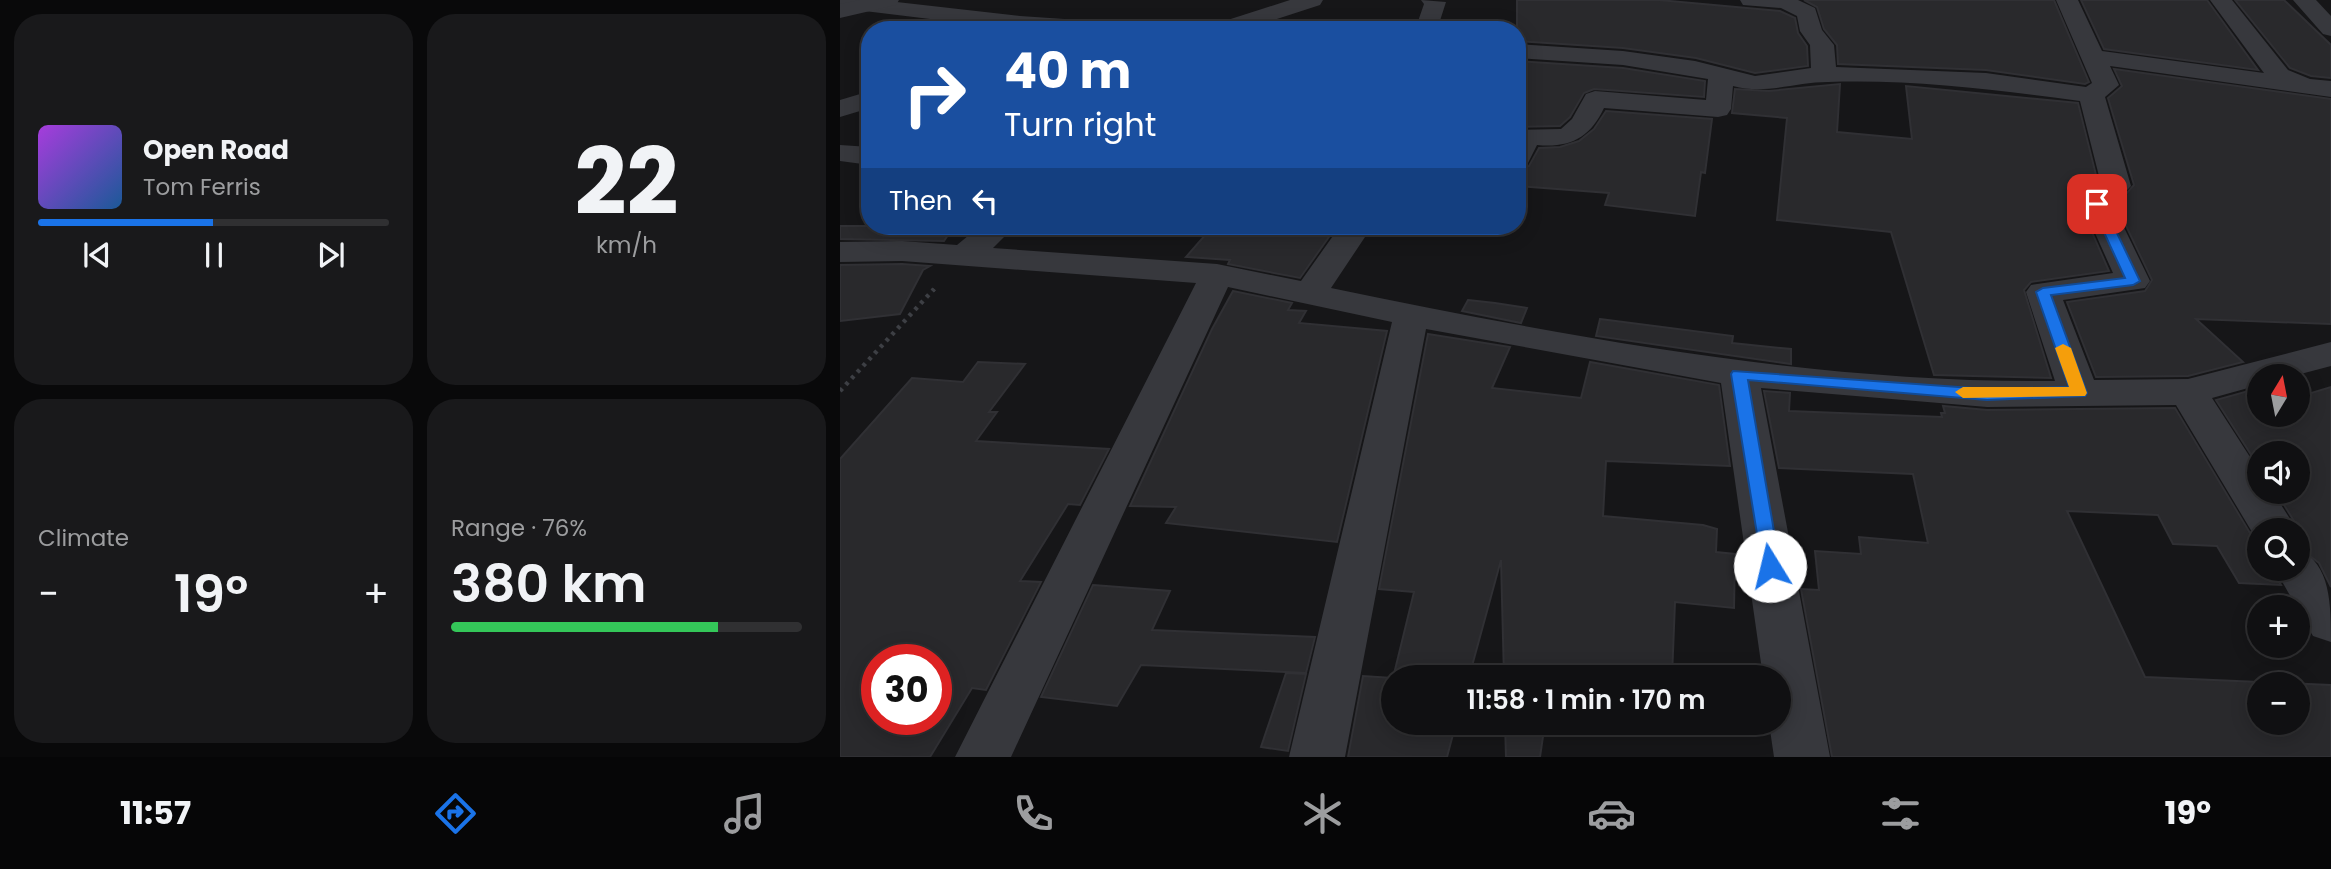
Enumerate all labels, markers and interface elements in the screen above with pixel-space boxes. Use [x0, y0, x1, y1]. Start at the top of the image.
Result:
text: 40 m [1004, 37, 1131, 105]
icon: right [889, 49, 980, 140]
text: Turn right [1004, 102, 1156, 147]
text: 22 [575, 118, 678, 246]
text: Open Road [143, 132, 289, 168]
text: Tom Ferris [143, 171, 261, 203]
pin [2067, 174, 2127, 234]
icon: left [966, 182, 1004, 220]
text: Then [889, 183, 952, 219]
icon: arrive [2078, 185, 2116, 223]
text: km/h [596, 229, 657, 261]
icon: previous [78, 236, 116, 274]
icon: pause [195, 236, 233, 274]
icon: next [312, 236, 350, 274]
north arrow [2247, 364, 2310, 427]
map controls [2247, 364, 2310, 735]
button: sound [2247, 441, 2310, 504]
text: Range · 76% [451, 512, 587, 544]
button: search [2247, 518, 2310, 581]
text: Climate [38, 522, 129, 554]
position arrow [1733, 529, 1807, 603]
text: 380 km [451, 547, 646, 620]
text: 19° [174, 557, 248, 630]
text: − [38, 567, 59, 620]
text: + [363, 567, 389, 620]
button: + [2247, 595, 2310, 658]
speed limit sign: 30 [861, 644, 952, 735]
button: − [2247, 672, 2310, 735]
text: 11:58 · 1 min · 170 m [1466, 682, 1706, 718]
icon: directions [431, 789, 480, 838]
icon: music [720, 789, 769, 838]
icon: phone [1009, 789, 1058, 838]
icon: climate [1298, 789, 1347, 838]
icon: car [1587, 789, 1636, 838]
icon: filters [1876, 789, 1925, 838]
text: 11:57 [120, 790, 191, 835]
text: 19° [2164, 790, 2211, 835]

